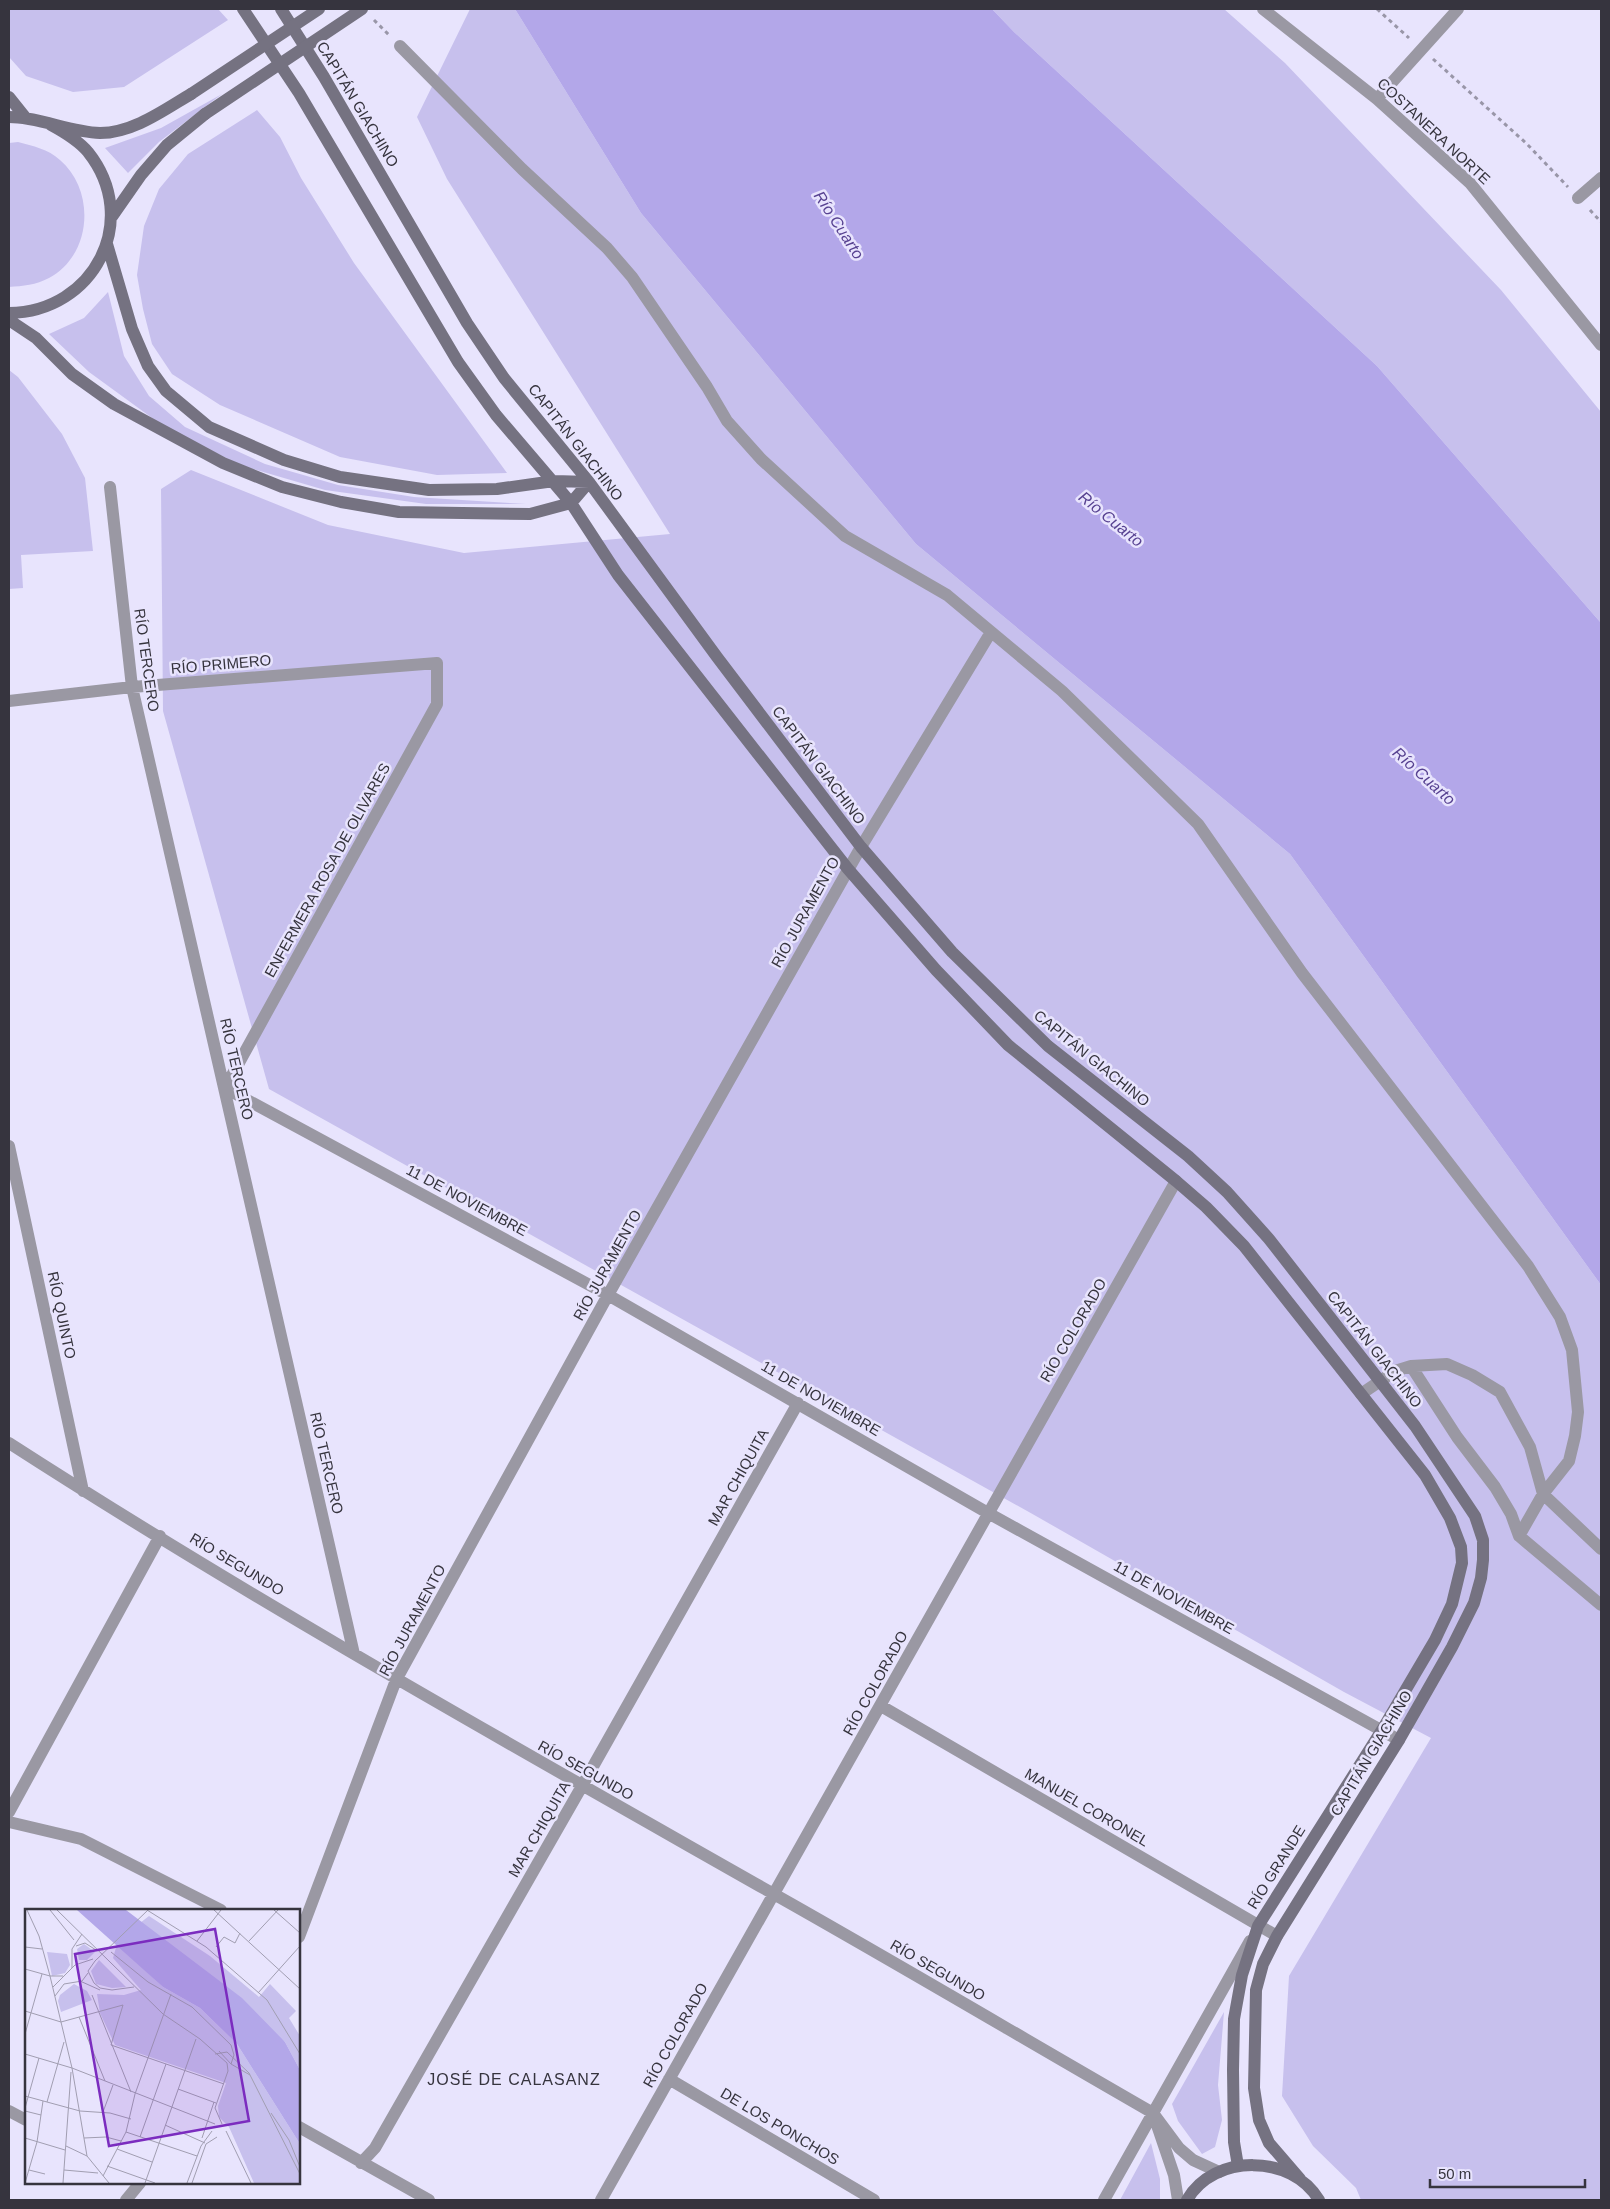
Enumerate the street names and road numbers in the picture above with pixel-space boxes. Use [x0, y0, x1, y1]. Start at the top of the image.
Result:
street label: CAPITÁN GIACHINO [314, 38, 402, 170]
street label: COSTANERA NORTE [1374, 74, 1494, 188]
street label: CAPITÁN GIACHINO [525, 380, 627, 504]
street label: RÍO TERCERO [131, 607, 163, 713]
street label: RÍO PRIMERO [170, 651, 272, 677]
street label: CAPITÁN GIACHINO [769, 703, 869, 827]
street label: ENFERMERA ROSA DE OLIVARES [261, 760, 393, 980]
street label: RÍO JURAMENTO [768, 854, 842, 970]
street label: CAPITÁN GIACHINO [1031, 1006, 1153, 1110]
street label: RÍO TERCERO [217, 1016, 257, 1122]
street label: 11 DE NOVIEMBRE [404, 1161, 530, 1239]
street label: RÍO JURAMENTO [570, 1207, 644, 1323]
street label: RÍO QUINTO [44, 1270, 80, 1360]
street label: RÍO COLORADO [1036, 1275, 1110, 1385]
street label: CAPITÁN GIACHINO [1324, 1287, 1426, 1411]
street label: 11 DE NOVIEMBRE [758, 1357, 884, 1439]
street label: RÍO TERCERO [307, 1410, 347, 1516]
street label: MAR CHIQUITA [704, 1426, 772, 1528]
street label: RÍO SEGUNDO [187, 1529, 287, 1599]
street label: 11 DE NOVIEMBRE [1111, 1557, 1237, 1637]
street label: RÍO JURAMENTO [375, 1561, 449, 1679]
street label: RÍO COLORADO [839, 1628, 911, 1738]
street label: CAPITÁN GIACHINO [1327, 1687, 1415, 1819]
street label: RÍO SEGUNDO [535, 1737, 637, 1803]
street label: MANUEL CORONEL [1022, 1765, 1152, 1849]
street label: MAR CHIQUITA [505, 1778, 573, 1880]
street label: RÍO GRANDE [1244, 1822, 1308, 1912]
street label: RÍO SEGUNDO [888, 1936, 988, 2004]
street label: RÍO COLORADO [639, 1980, 711, 2090]
street label: DE LOS PONCHOS [718, 2084, 842, 2168]

